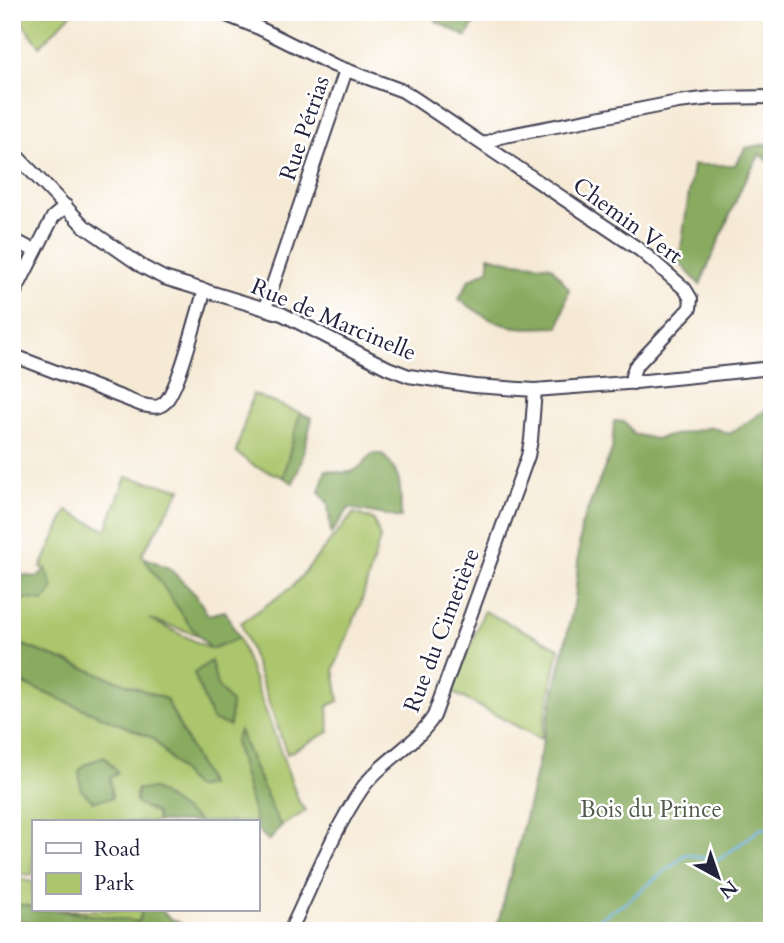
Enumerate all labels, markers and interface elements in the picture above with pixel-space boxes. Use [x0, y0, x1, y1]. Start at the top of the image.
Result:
street label: Rue Pétrias [272, 72, 337, 185]
street label: Chemin Vert [566, 170, 689, 271]
street label: Rue de Marcinelle [246, 271, 421, 368]
street label: Rue du Cimetière [396, 544, 487, 717]
park label: Bois du Prince [580, 794, 722, 825]
legend [32, 820, 259, 912]
text: Road [94, 835, 140, 864]
north arrow [682, 842, 752, 912]
text: Park [94, 869, 135, 898]
text: N [713, 874, 743, 905]

